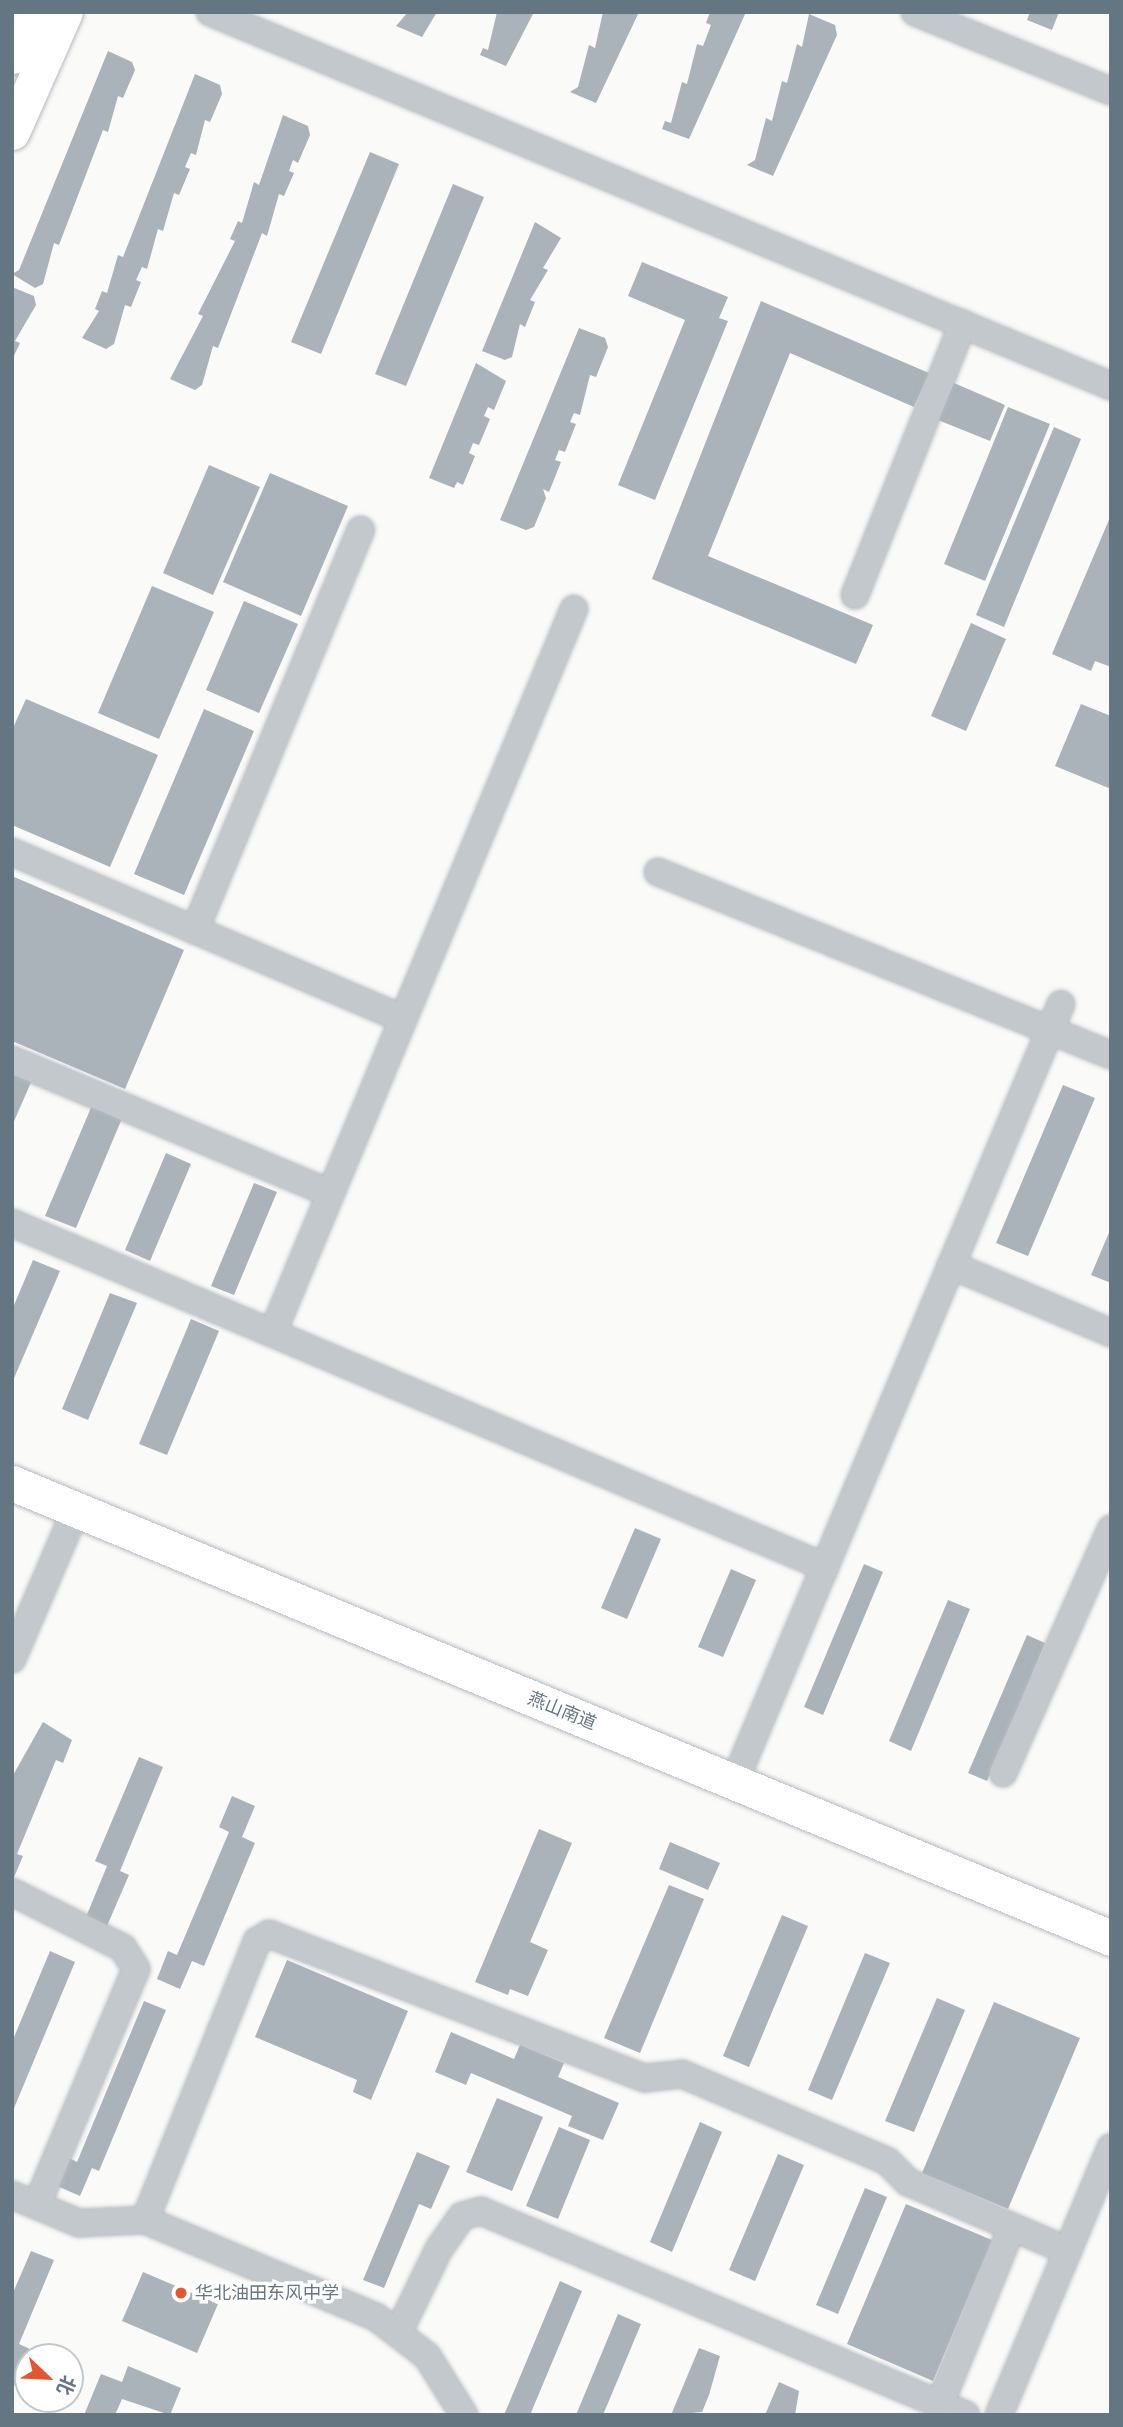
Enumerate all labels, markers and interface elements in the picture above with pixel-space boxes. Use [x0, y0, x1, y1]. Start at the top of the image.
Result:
street label: 燕山南道 [525, 1688, 599, 1734]
place label: 华北油田东风中学 [195, 2282, 339, 2304]
marker: 华北油田东风中学 [173, 2285, 189, 2301]
north arrow [14, 2343, 84, 2413]
text: 北 [53, 2372, 80, 2398]

